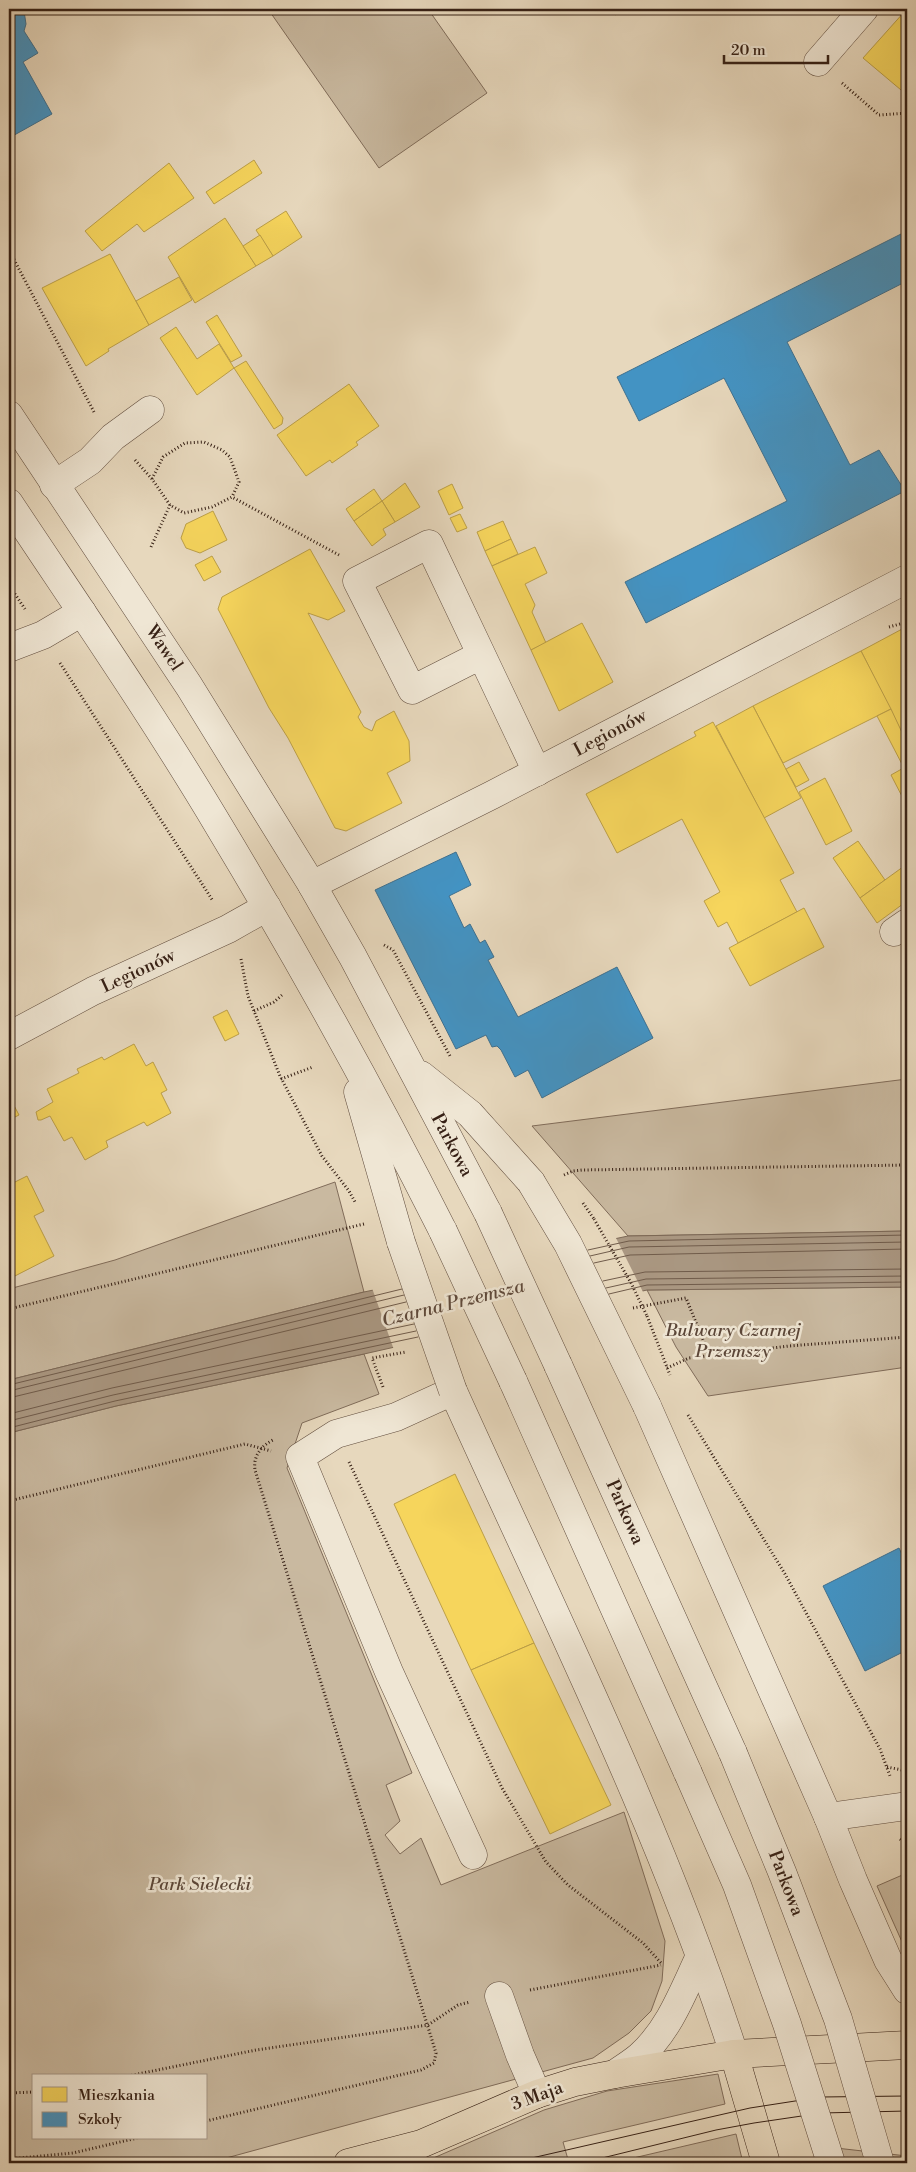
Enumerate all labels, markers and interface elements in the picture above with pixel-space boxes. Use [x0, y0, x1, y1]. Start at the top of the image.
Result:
scale bar [724, 32, 827, 64]
text: 20 m [731, 41, 766, 60]
street label: Wawel [140, 620, 188, 676]
street label: Legionów [570, 704, 651, 762]
street label: Legionów [97, 944, 179, 998]
street label: Parkowa [426, 1109, 479, 1181]
water label: Czarna Przemsza [379, 1274, 527, 1332]
park label: Bulwary Czarnej Przemszy [664, 1319, 802, 1363]
street label: Parkowa [601, 1476, 650, 1549]
street label: Parkowa [763, 1847, 809, 1920]
park label: Park Sielecki [148, 1873, 252, 1896]
legend [32, 2074, 208, 2140]
street label: 3 Maja [508, 2076, 567, 2116]
text: Mieszkania [78, 2086, 155, 2105]
text: Szkoły [78, 2110, 122, 2129]

